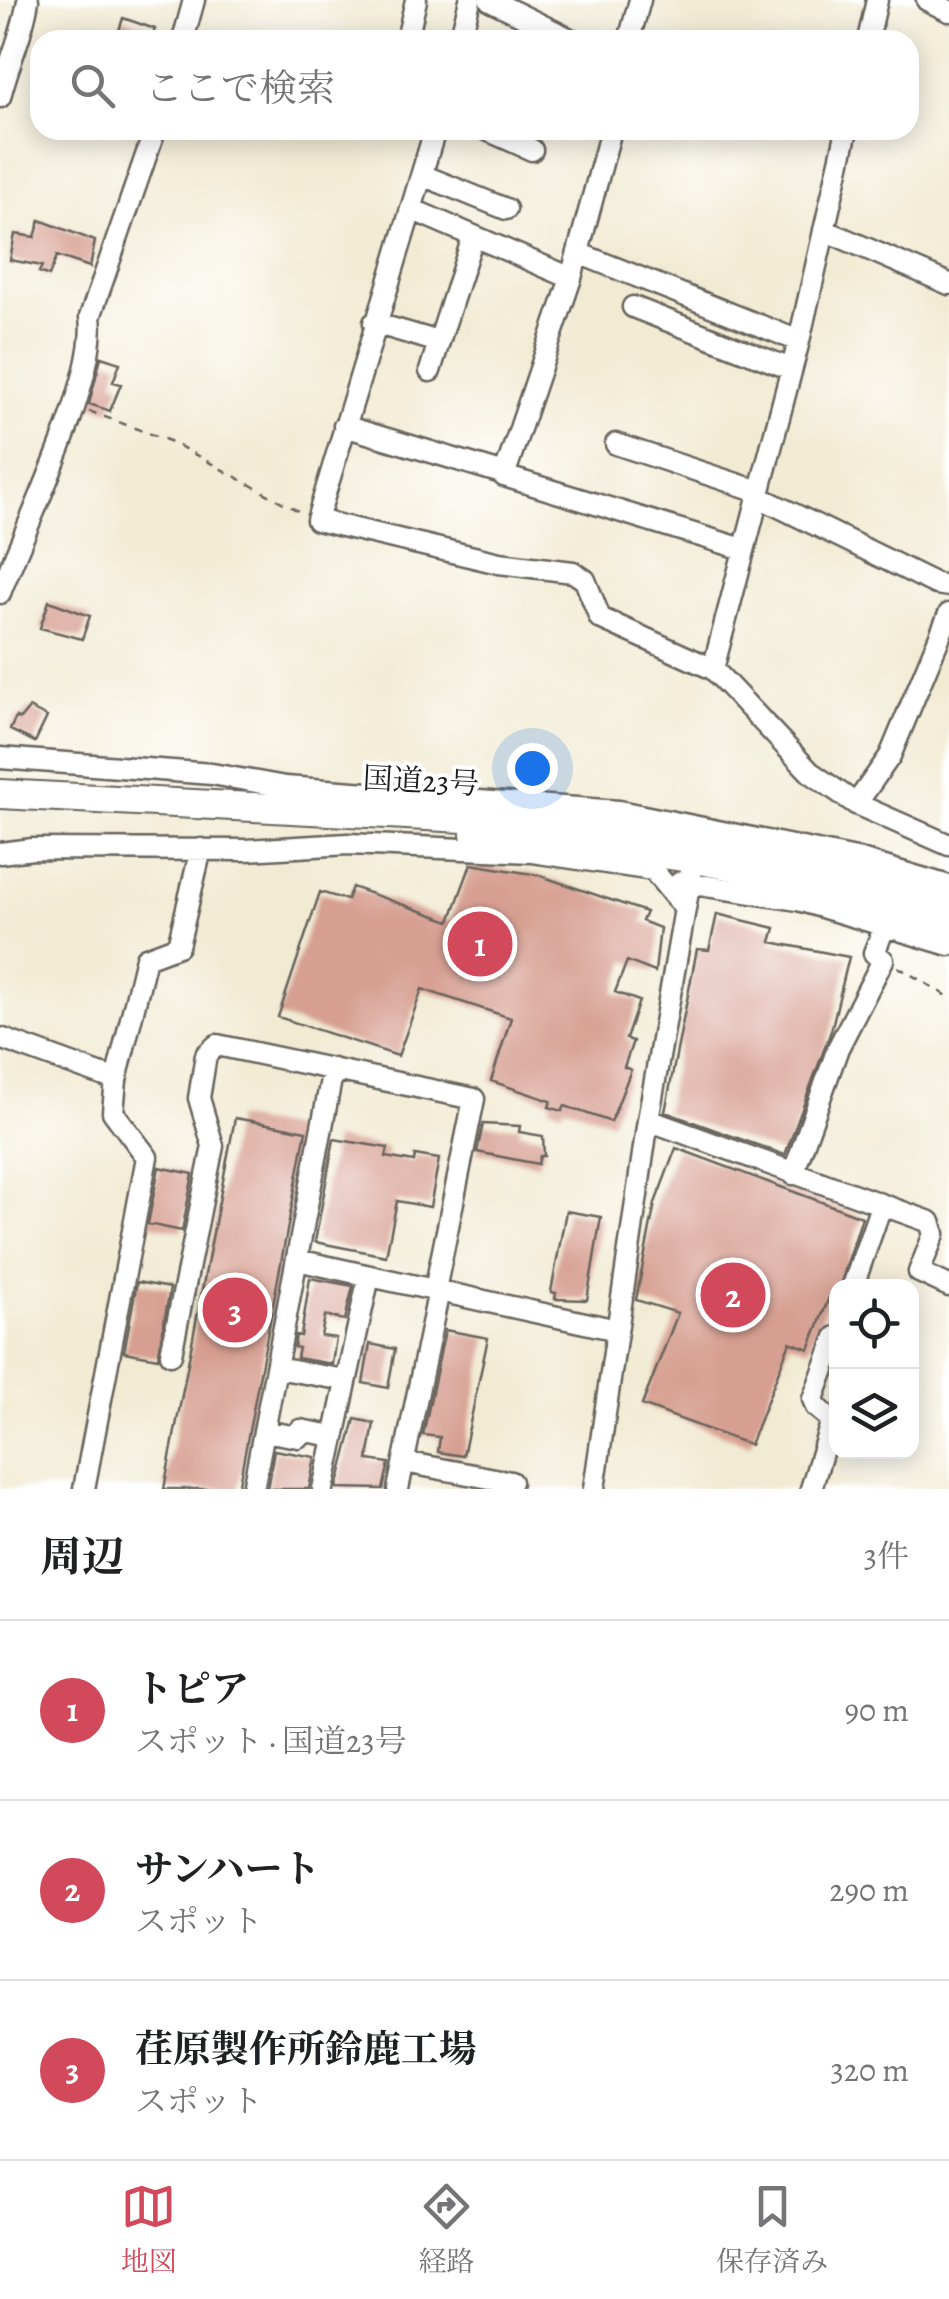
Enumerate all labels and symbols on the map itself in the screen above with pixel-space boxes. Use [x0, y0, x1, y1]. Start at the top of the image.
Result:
your location [507, 743, 558, 794]
street label: 国道23号 [362, 758, 480, 804]
pin: 1 [448, 906, 512, 982]
pin: 2 [700, 1258, 766, 1332]
pin: 3 [202, 1272, 268, 1348]

